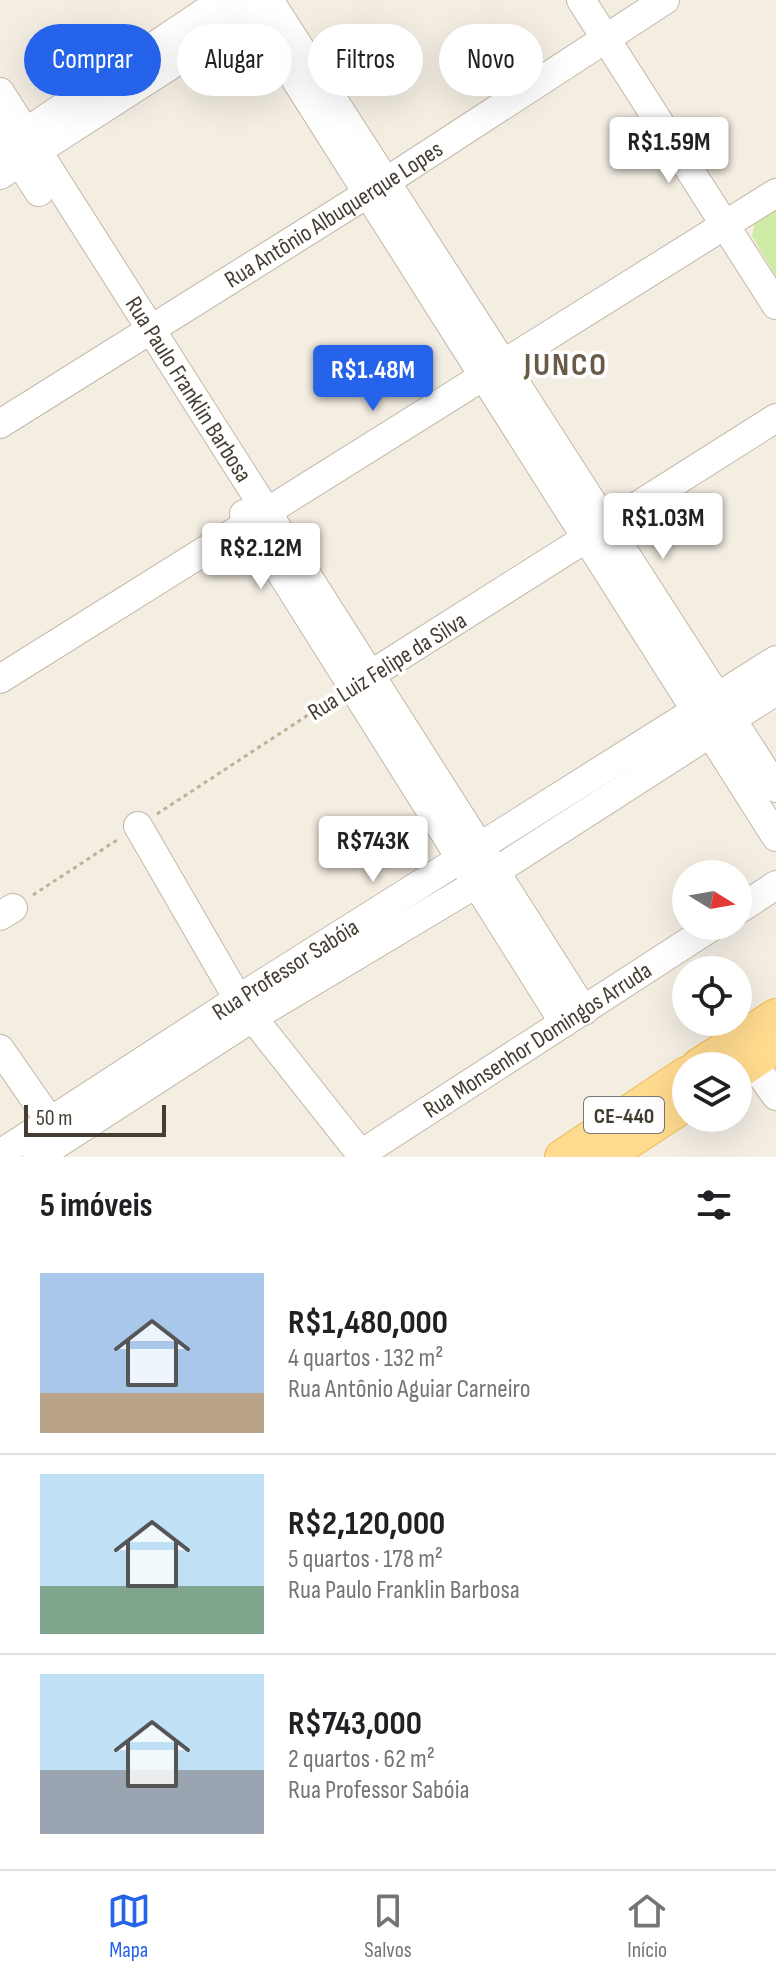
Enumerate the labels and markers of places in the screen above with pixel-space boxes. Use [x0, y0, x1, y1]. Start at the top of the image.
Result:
pin: R$1.59M [595, 117, 743, 185]
pin: R$1.48M [299, 345, 447, 413]
pin: R$1.03M [589, 493, 737, 561]
pin: R$2.12M [187, 523, 335, 591]
pin: R$743K [308, 816, 438, 884]

